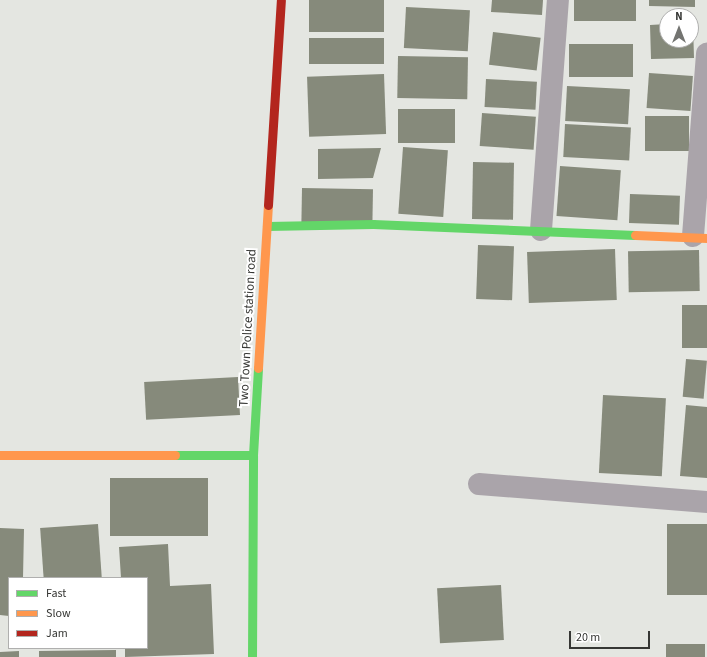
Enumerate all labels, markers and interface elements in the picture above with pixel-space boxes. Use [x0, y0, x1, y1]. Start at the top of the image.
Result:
north arrow [659, 8, 699, 48]
text: N [675, 9, 683, 24]
street label: Two Town Police station road [236, 249, 260, 407]
legend [8, 577, 148, 649]
text: Fast [46, 585, 66, 602]
text: Slow [46, 605, 71, 622]
scale bar [571, 623, 652, 649]
text: Jam [46, 625, 68, 642]
text: 20 m [576, 629, 600, 646]

